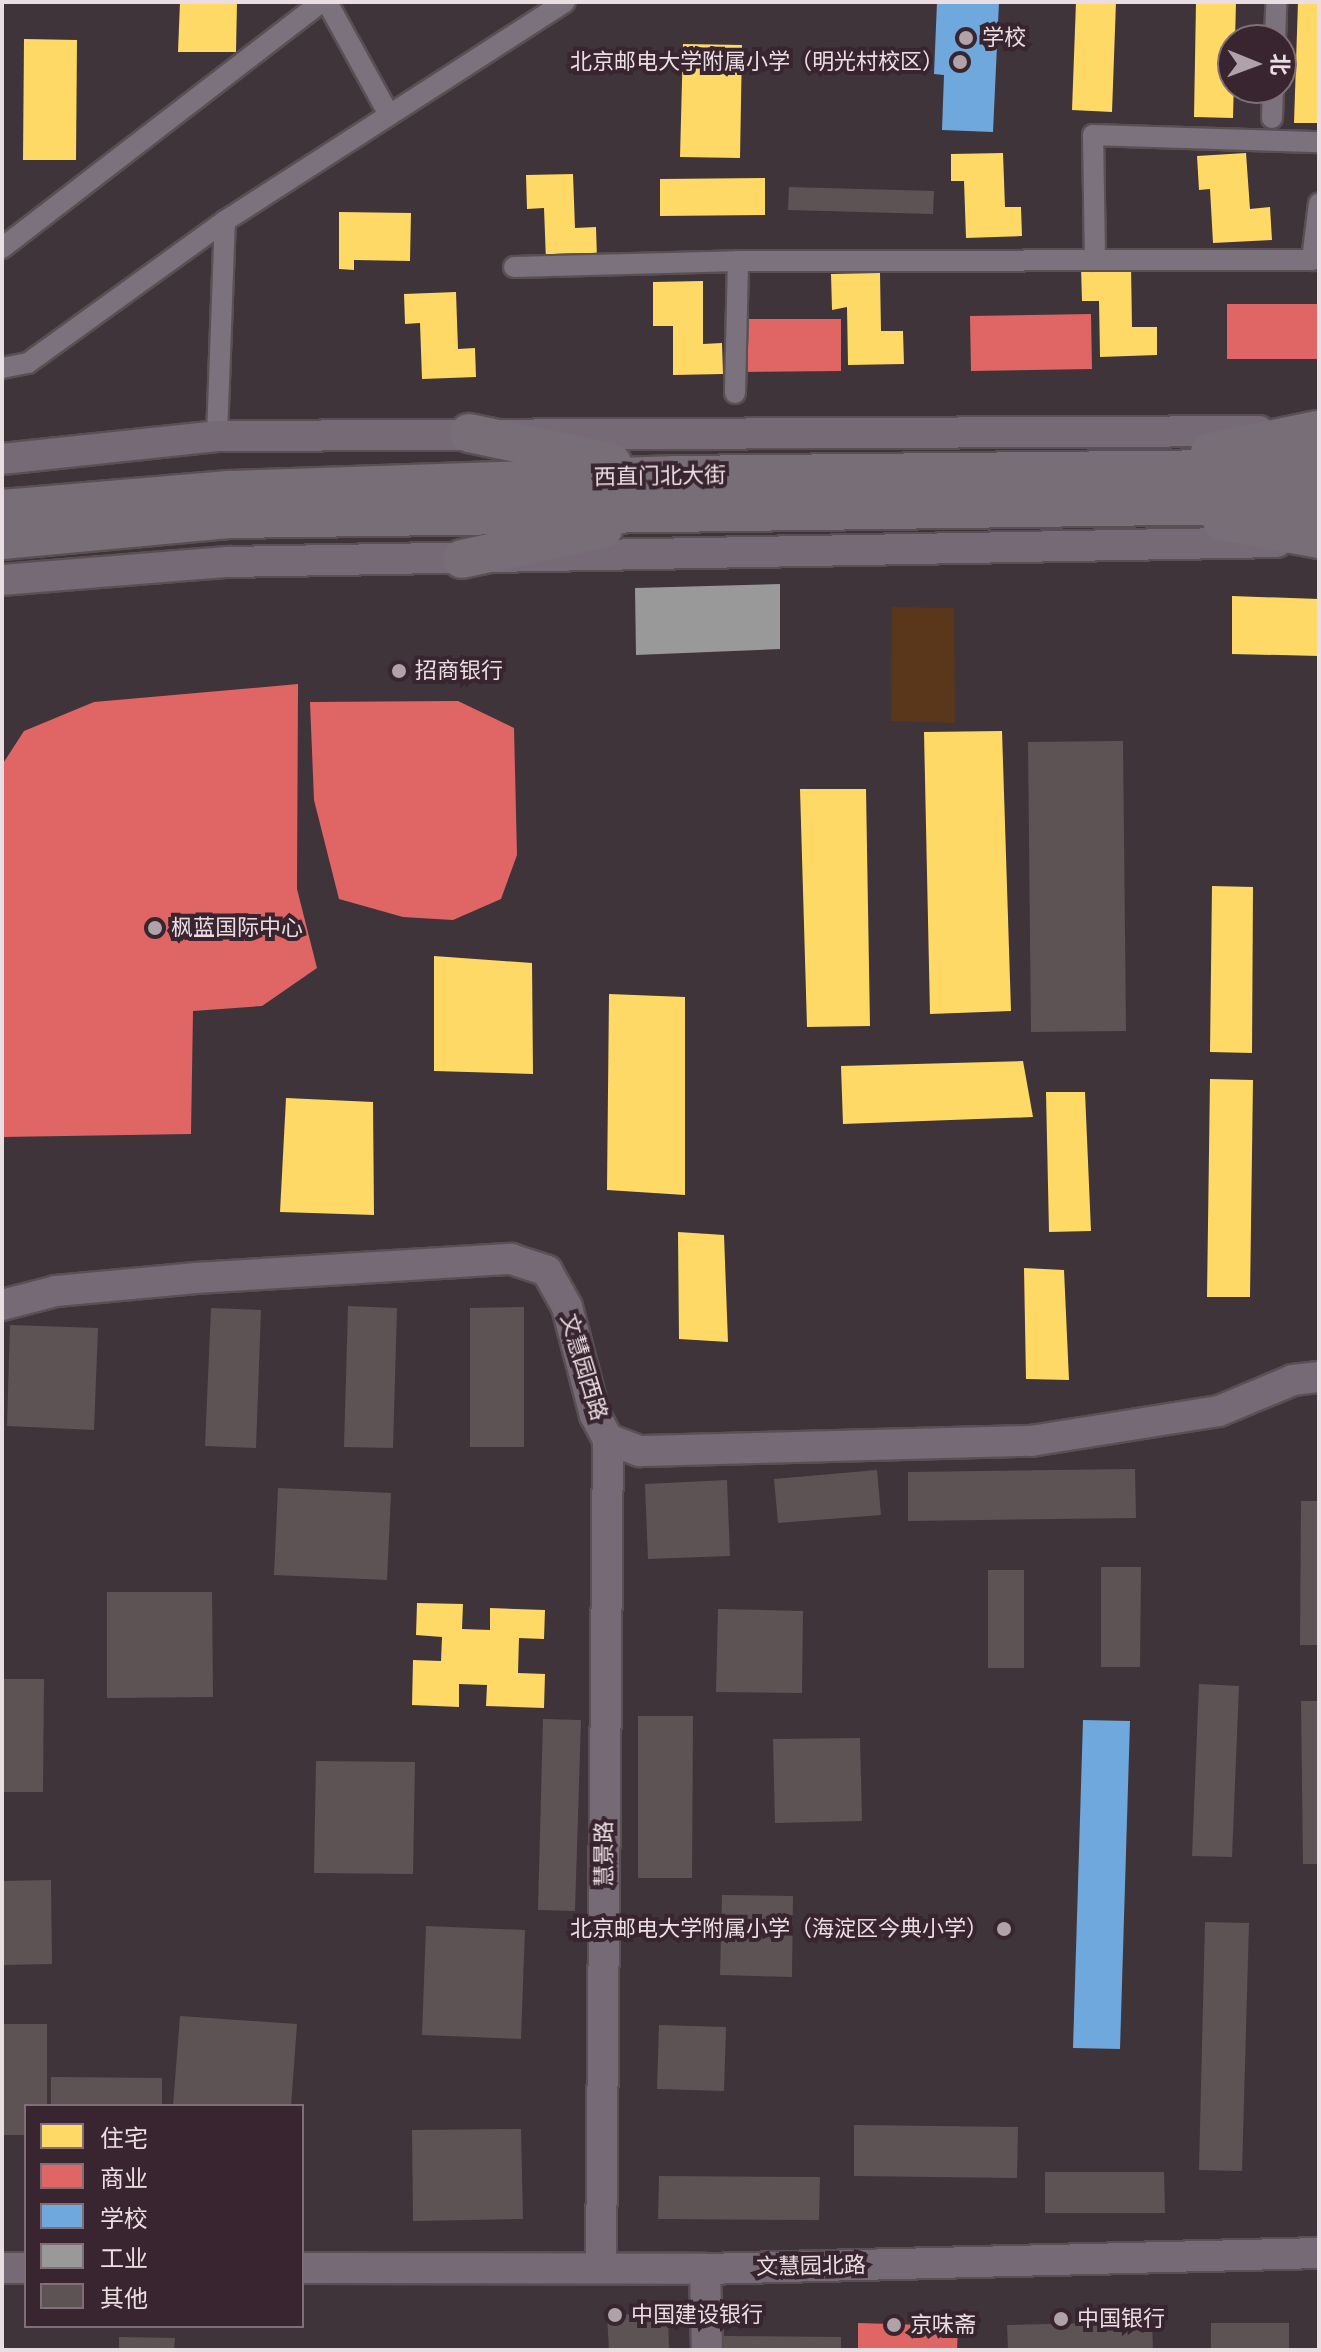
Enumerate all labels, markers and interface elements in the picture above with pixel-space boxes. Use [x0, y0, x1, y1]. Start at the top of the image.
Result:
north arrow [1217, 24, 1297, 104]
place label: 学校 [982, 25, 1026, 51]
marker: 学校 [957, 29, 975, 47]
place label: 北京邮电大学附属小学（明光村校区） [570, 49, 944, 75]
marker: 北京邮电大学附属小学（明光村校区） [951, 53, 969, 71]
text: 北 [1265, 53, 1294, 76]
street label: 西直门北大街 [594, 462, 726, 490]
place label: 招商银行 [415, 658, 503, 684]
marker: 招商银行 [390, 662, 408, 680]
place label: 枫蓝国际中心 [171, 915, 303, 941]
marker: 枫蓝国际中心 [146, 919, 164, 937]
street label: 文慧园西路 [555, 1311, 613, 1423]
street label: 慧景路 [591, 1821, 617, 1887]
place label: 北京邮电大学附属小学（海淀区今典小学） [570, 1916, 988, 1942]
marker: 北京邮电大学附属小学（海淀区今典小学） [995, 1920, 1013, 1938]
legend [24, 2104, 304, 2328]
text: 住宅 [100, 2123, 148, 2154]
text: 商业 [100, 2163, 148, 2194]
text: 学校 [100, 2203, 148, 2234]
text: 工业 [100, 2243, 148, 2274]
street label: 文慧园北路 [756, 2252, 866, 2280]
text: 其他 [100, 2283, 148, 2314]
place label: 中国建设银行 [631, 2302, 763, 2328]
marker: 中国建设银行 [606, 2306, 624, 2324]
place label: 中国银行 [1077, 2306, 1165, 2332]
marker: 中国银行 [1052, 2310, 1070, 2328]
place label: 京味斋 [910, 2312, 976, 2338]
marker: 京味斋 [885, 2316, 903, 2334]

